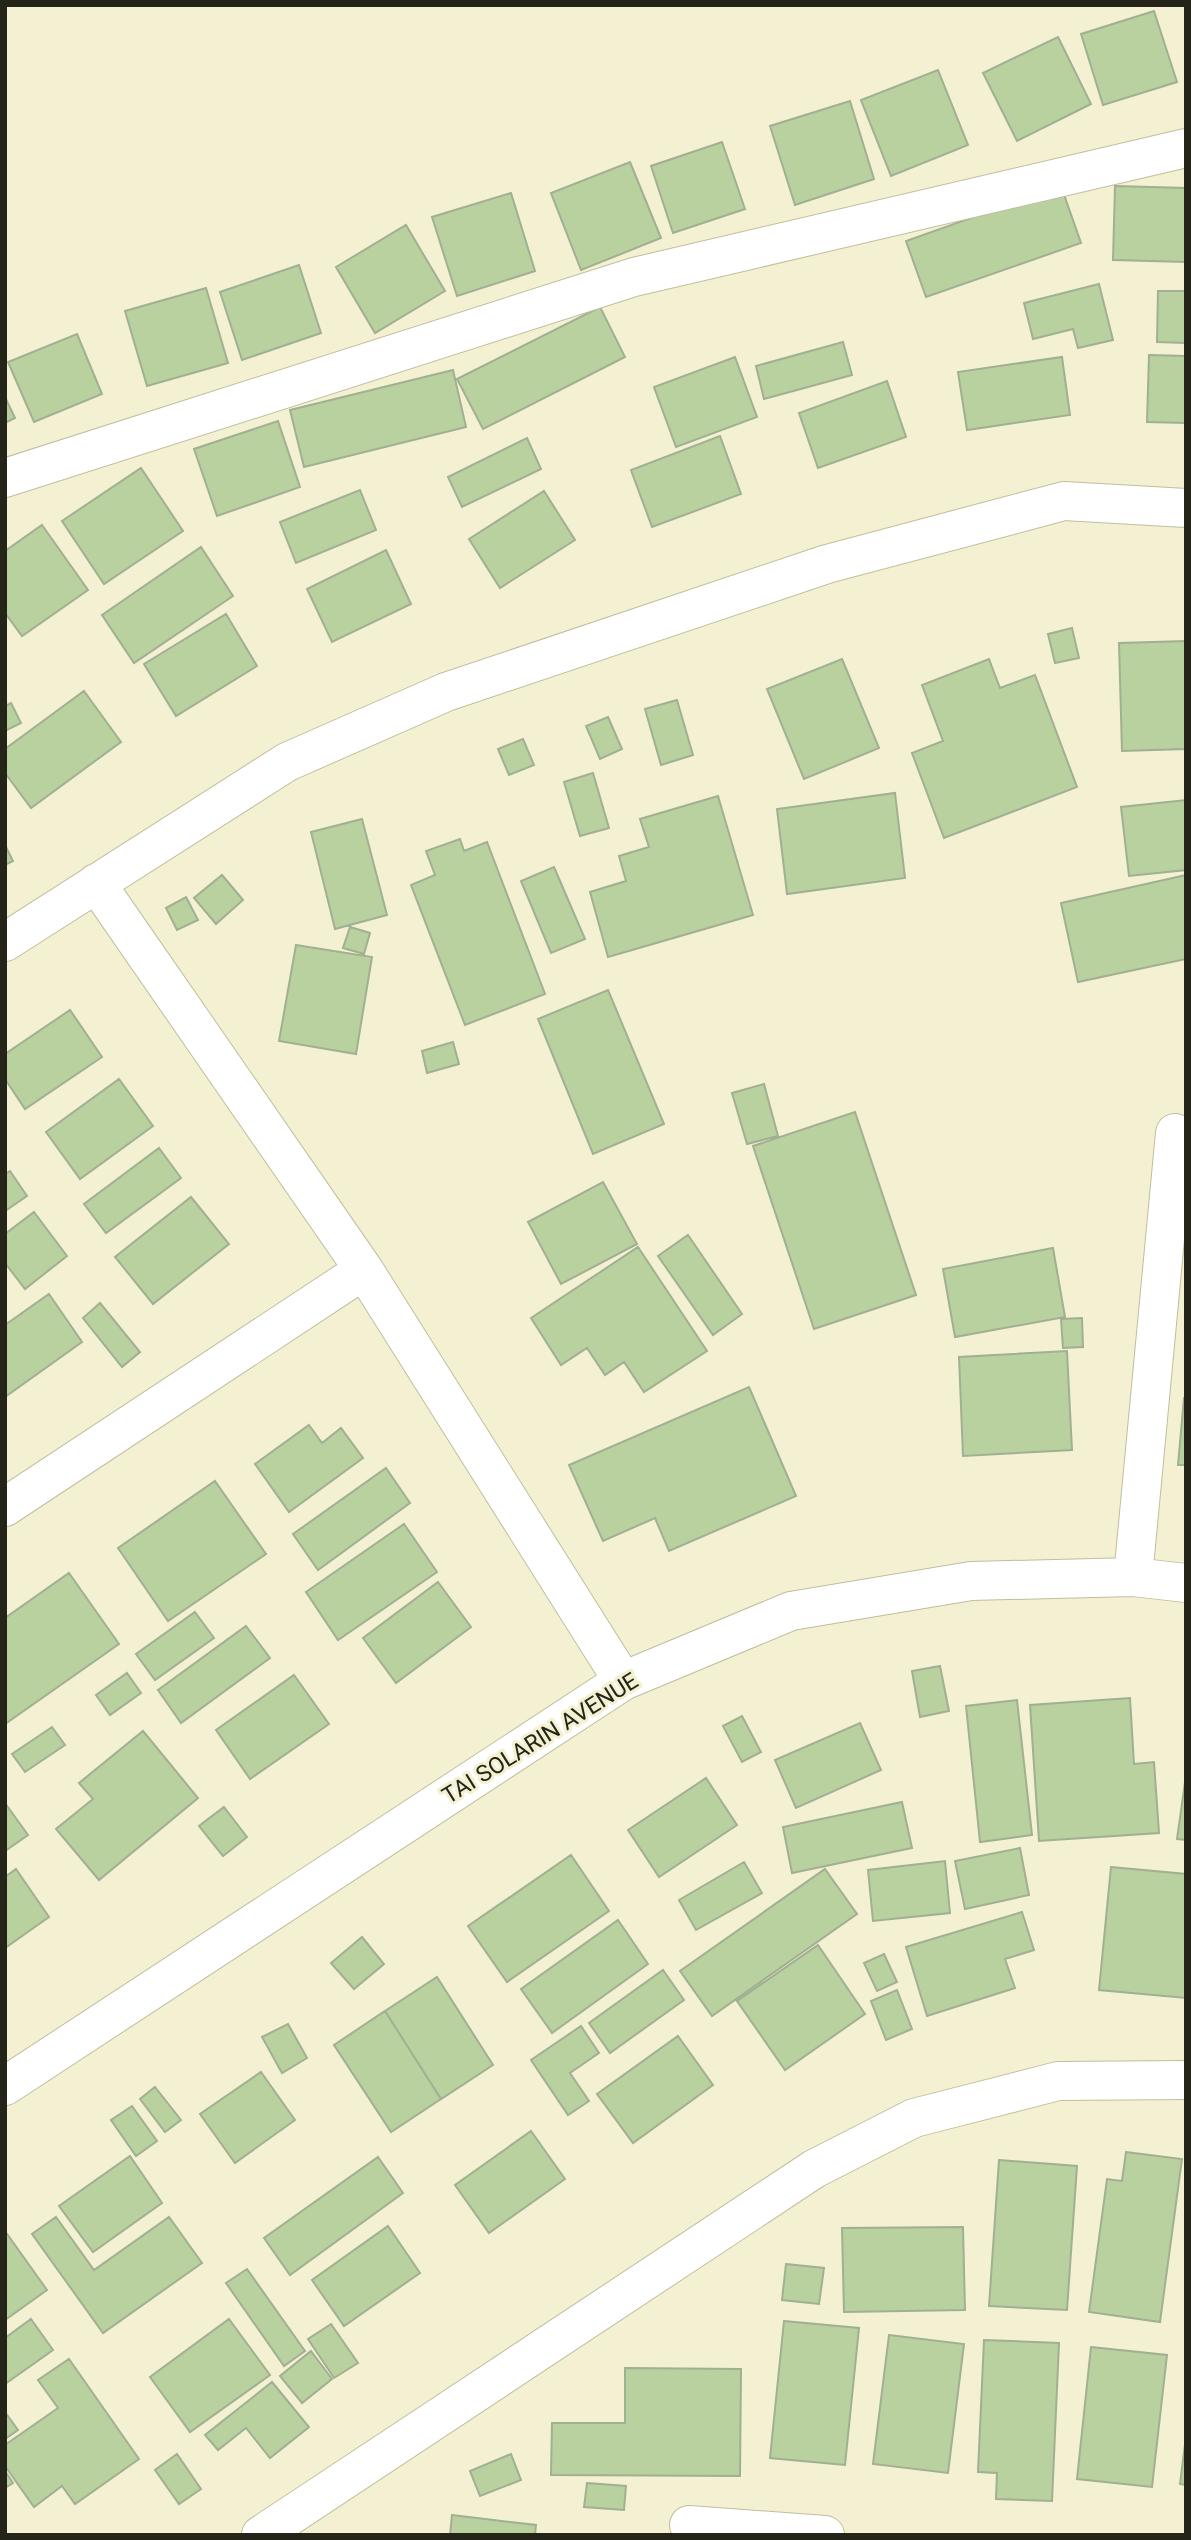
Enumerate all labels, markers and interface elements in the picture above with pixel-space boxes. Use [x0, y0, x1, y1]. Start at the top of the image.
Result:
street label: TAI SOLARIN AVENUE [437, 1667, 643, 1810]

